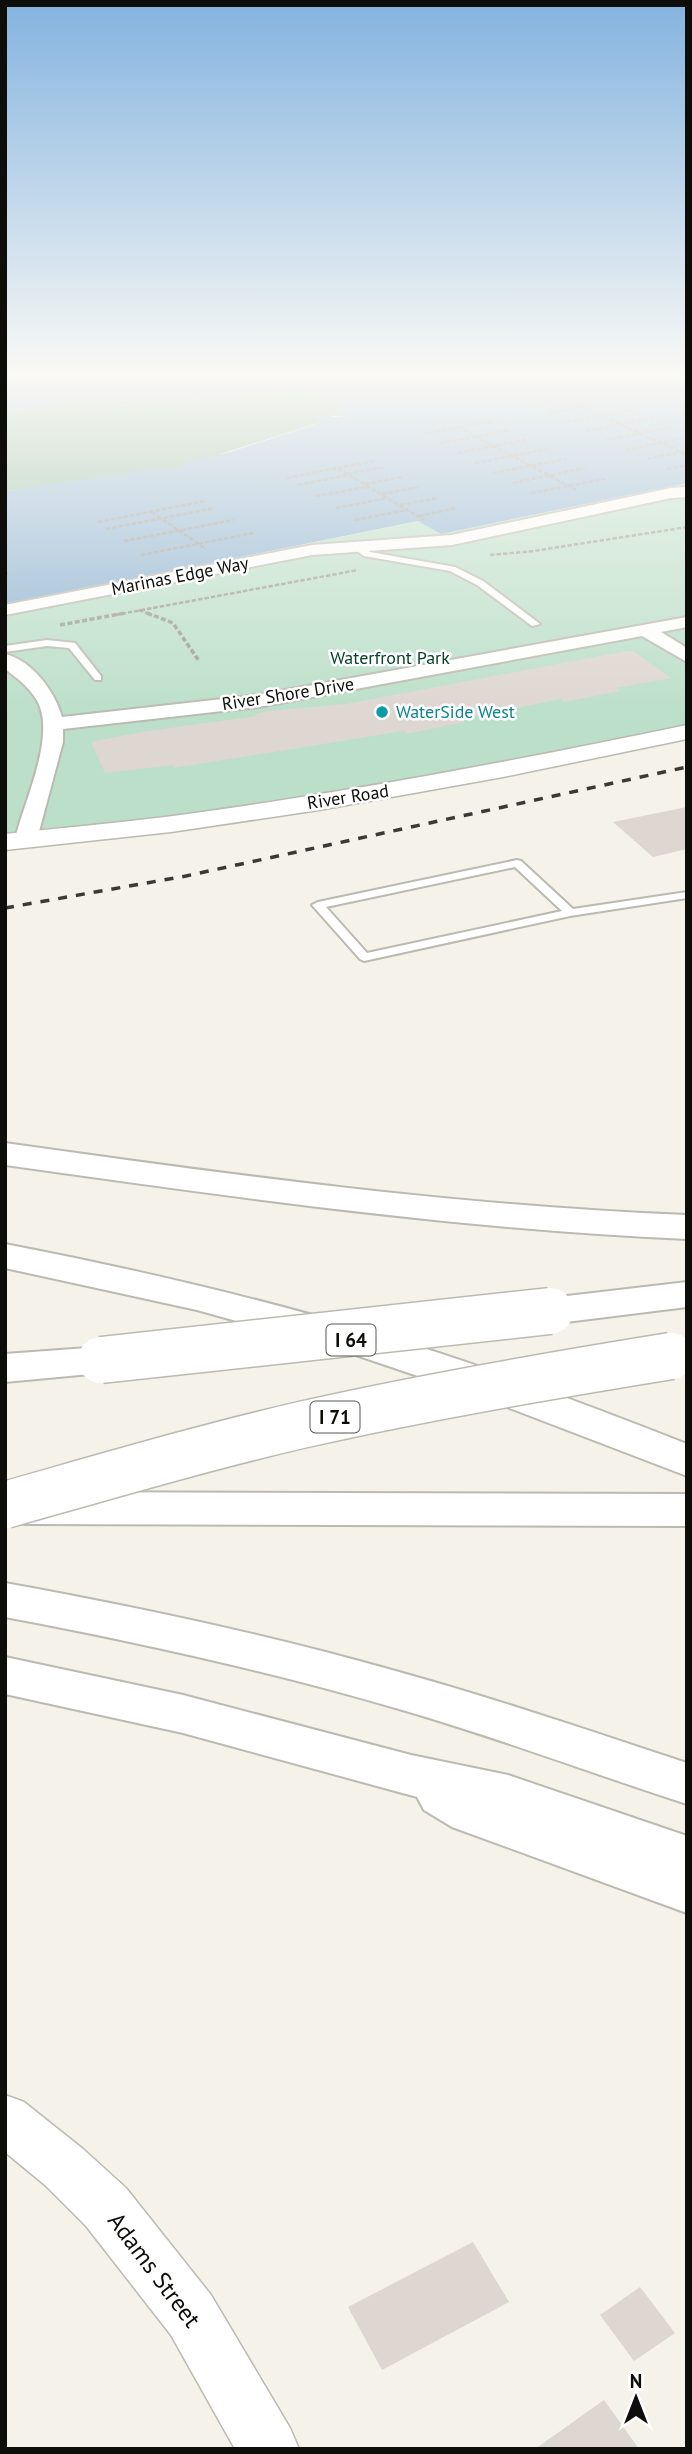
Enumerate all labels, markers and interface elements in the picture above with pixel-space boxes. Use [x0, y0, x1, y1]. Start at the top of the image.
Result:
street label: Marinas Edge Way [109, 551, 251, 600]
park label: Waterfront Park [330, 646, 450, 669]
street label: River Shore Drive [220, 672, 356, 715]
place label: WaterSide West [396, 700, 515, 723]
marker: WaterSide West [374, 704, 390, 720]
street label: River Road [306, 779, 390, 814]
road number: I 64 [326, 1324, 376, 1356]
road number: I 71 [310, 1401, 360, 1432]
street label: Adams Street [101, 2206, 208, 2333]
north arrow [601, 2363, 671, 2433]
text: N [630, 2369, 642, 2393]

